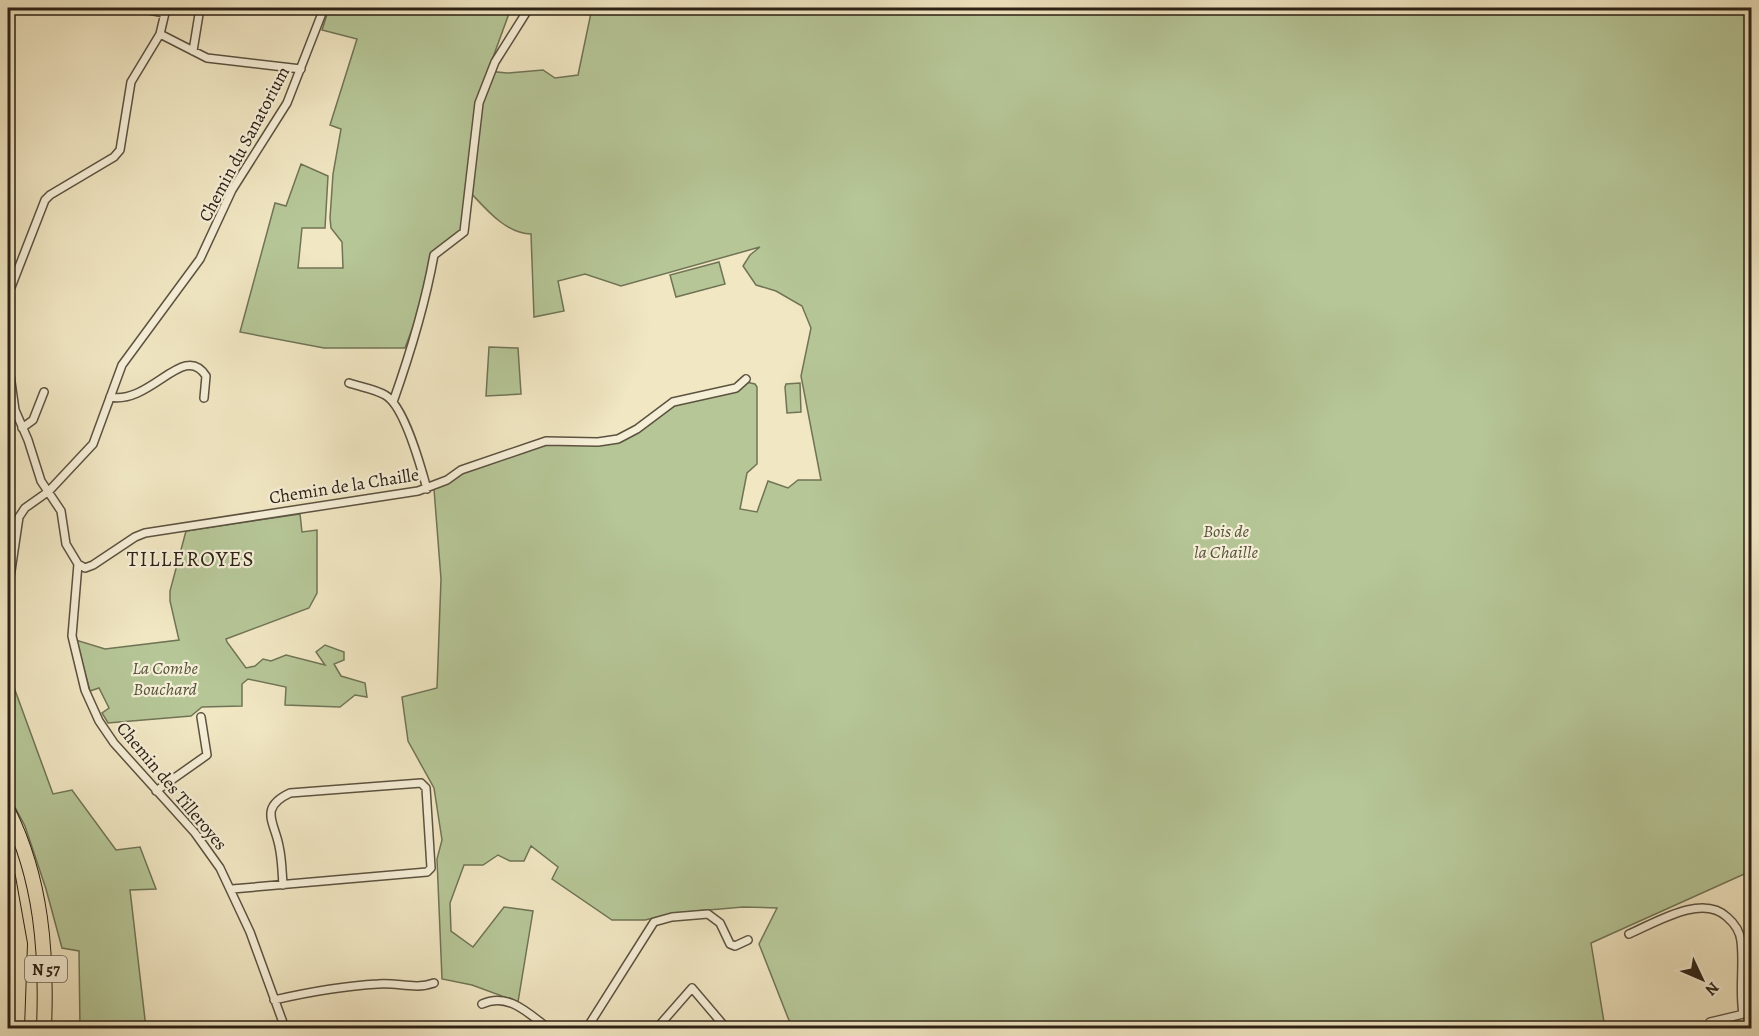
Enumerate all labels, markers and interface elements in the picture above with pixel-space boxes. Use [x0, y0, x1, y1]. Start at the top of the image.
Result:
street label: Chemin du Sanatorium [193, 62, 295, 226]
street label: Chemin de la Chaille [267, 462, 421, 510]
park label: Bois de la Chaille [1194, 519, 1259, 564]
district label: TILLEROYES [127, 545, 255, 573]
park label: La Combe Bouchard [132, 656, 198, 701]
street label: Chemin des Tilleroyes [111, 717, 233, 855]
north arrow [1672, 949, 1732, 1009]
road number: N 57 [25, 956, 67, 982]
text: N [1700, 977, 1724, 1001]

